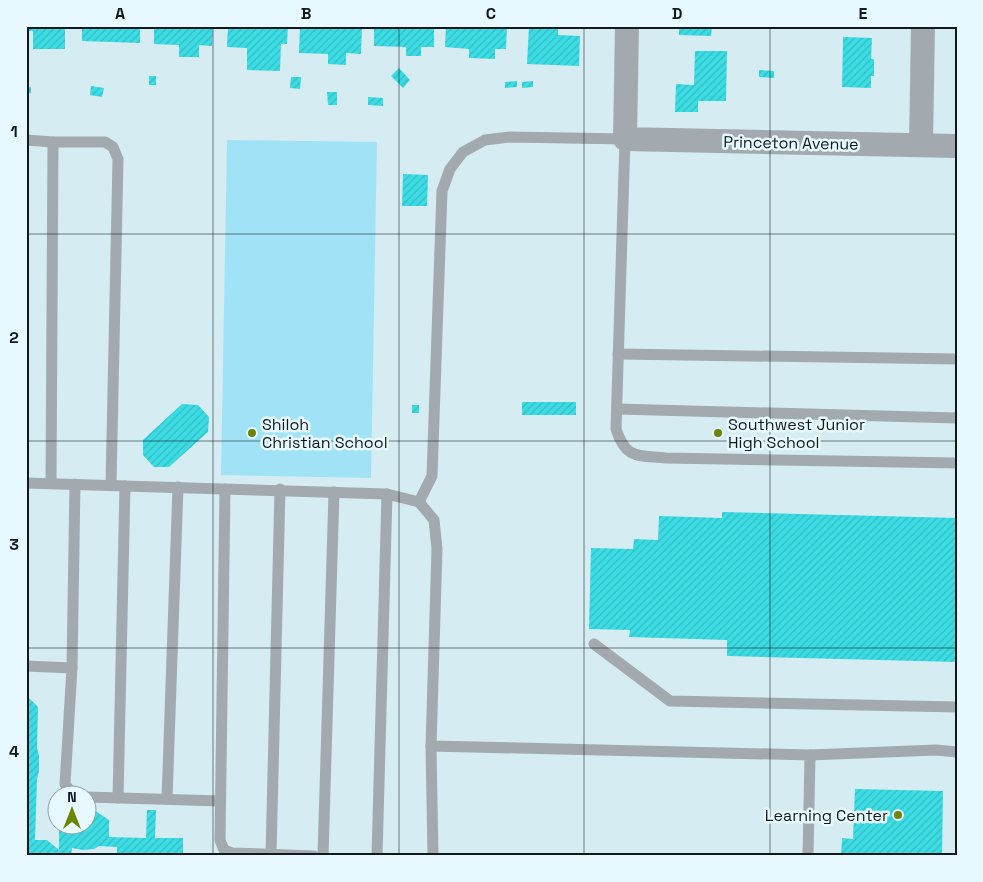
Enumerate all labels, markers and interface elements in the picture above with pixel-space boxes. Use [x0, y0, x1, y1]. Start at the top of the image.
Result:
text: A [115, 3, 125, 24]
text: B [301, 3, 311, 24]
text: C [486, 3, 496, 24]
text: D [672, 3, 682, 24]
text: E [859, 3, 868, 24]
text: 1 [10, 121, 18, 142]
street label: Princeton Avenue [723, 131, 859, 155]
text: 2 [9, 327, 19, 348]
place label: Shiloh Christian School [262, 414, 388, 453]
place label: Southwest Junior High School [728, 414, 865, 453]
marker: Shiloh Christian School [246, 427, 258, 439]
marker: Southwest Junior High School [712, 427, 724, 439]
text: 3 [9, 534, 19, 555]
text: 4 [9, 741, 19, 762]
north arrow [48, 784, 98, 834]
text: N [67, 788, 77, 806]
place label: Learning Center [765, 805, 888, 826]
marker: Learning Center [892, 809, 904, 821]

